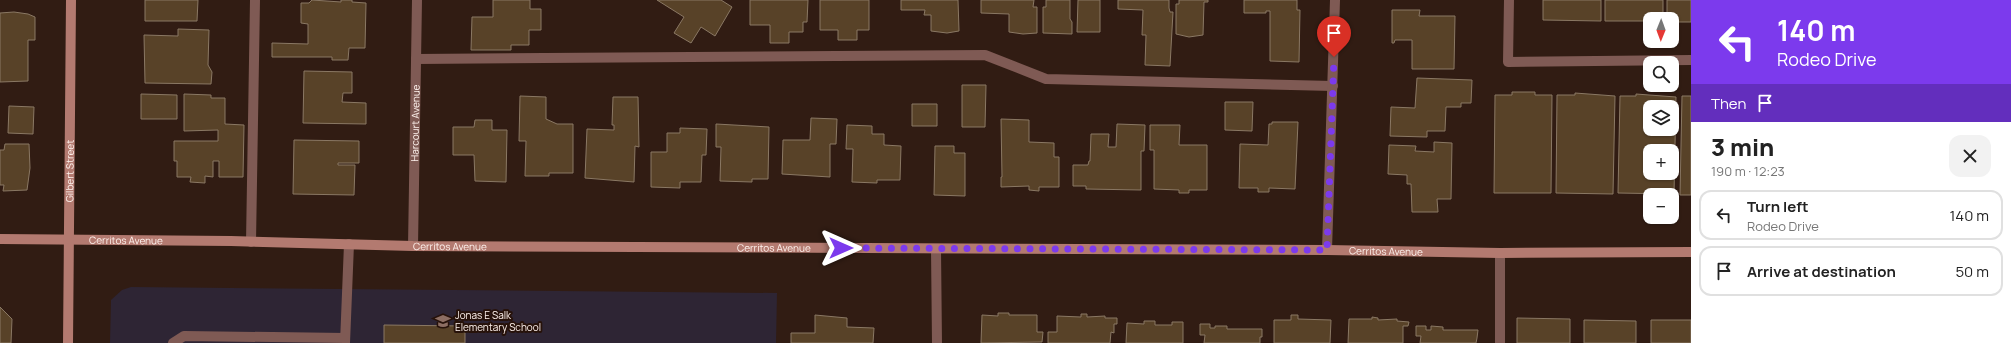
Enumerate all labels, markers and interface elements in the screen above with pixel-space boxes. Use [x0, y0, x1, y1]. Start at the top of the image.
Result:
text: 140 m [1777, 11, 1856, 49]
north arrow [1643, 12, 1679, 48]
map controls [1643, 12, 1679, 224]
pin [1317, 16, 1351, 57]
icon: left [1711, 16, 1763, 68]
icon: arrive [1323, 22, 1345, 44]
text: Rodeo Drive [1777, 47, 1877, 71]
button: search [1643, 56, 1679, 92]
street label: Harcourt Avenue [407, 84, 423, 162]
icon: arrive [1754, 92, 1776, 114]
text: Then [1711, 93, 1746, 114]
button: layers [1643, 100, 1679, 136]
text: 3 min [1711, 130, 1774, 163]
button: close [1949, 135, 1991, 177]
street label: Gilbert Street [62, 140, 77, 202]
button: + [1643, 144, 1679, 180]
text: 190 m · 12:23 [1711, 162, 1785, 180]
button: − [1643, 188, 1679, 224]
text: Turn left [1747, 196, 1809, 217]
icon: left [1713, 204, 1735, 226]
text: 140 m [1949, 205, 1989, 226]
text: Rodeo Drive [1747, 217, 1819, 235]
position arrow [820, 227, 862, 269]
street label: Cerritos Avenue [89, 233, 163, 247]
street label: Cerritos Avenue [413, 239, 487, 253]
street label: Cerritos Avenue [737, 240, 811, 255]
street label: Cerritos Avenue [1349, 243, 1423, 259]
icon: arrive [1713, 260, 1735, 282]
text: Arrive at destination [1747, 261, 1896, 282]
text: 50 m [1955, 261, 1989, 282]
place label: Jonas E Salk Elementary School [455, 308, 541, 334]
school or university icon: Jonas E Salk Elementary School [434, 312, 452, 330]

